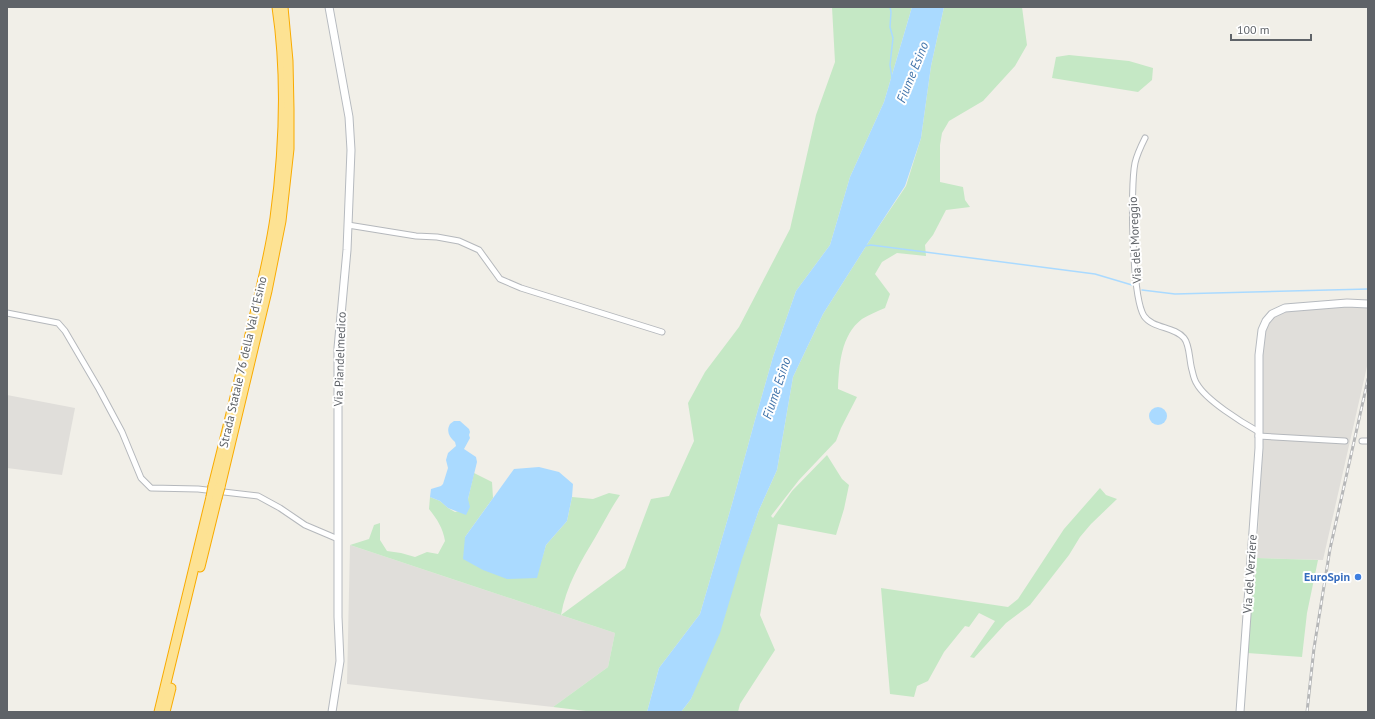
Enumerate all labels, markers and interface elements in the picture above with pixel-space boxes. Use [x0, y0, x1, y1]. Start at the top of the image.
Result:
scale bar [1231, 16, 1311, 42]
text: 100 m [1237, 22, 1270, 37]
water label: Fiume Esino [893, 39, 933, 105]
street label: Via del Moreggio [1125, 196, 1144, 285]
street label: Strada Statale 76 della Val d'Esino [215, 275, 270, 449]
street label: Via Piandelmedico [330, 311, 349, 408]
water label: Fiume Esino [758, 354, 795, 421]
street label: Via del Verziere [1239, 534, 1260, 615]
place label: EuroSpin [1304, 569, 1350, 584]
marker: EuroSpin [1353, 572, 1363, 582]

